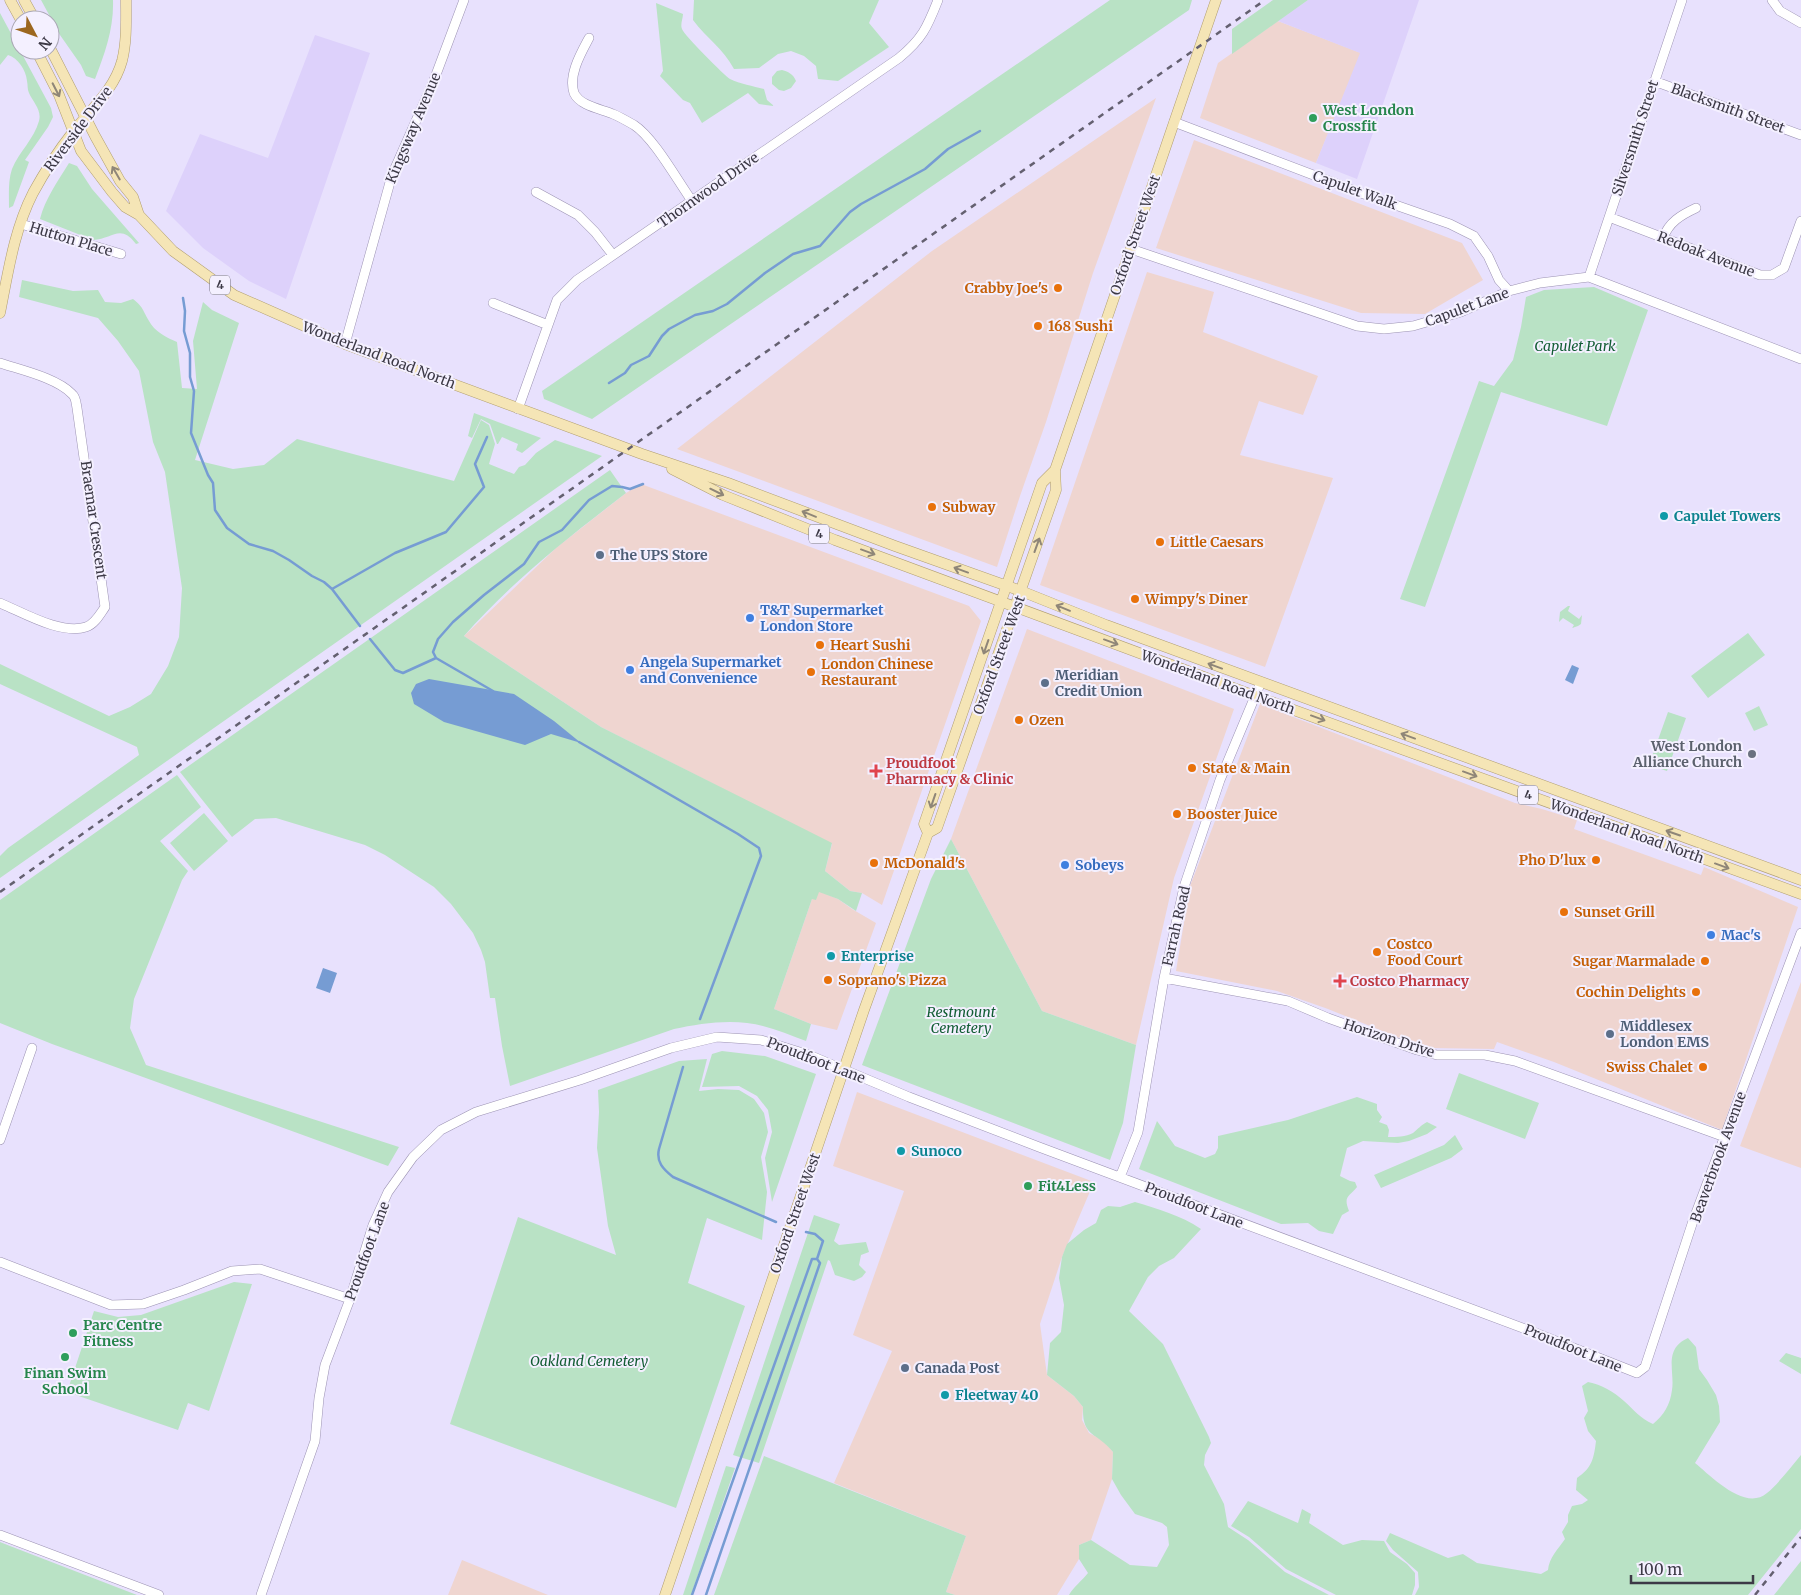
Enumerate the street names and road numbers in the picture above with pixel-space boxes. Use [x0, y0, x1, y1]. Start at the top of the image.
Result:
street label: Kingsway Avenue [382, 70, 444, 186]
street label: Silversmith Street [1608, 77, 1662, 198]
street label: Blacksmith Street [1669, 79, 1788, 137]
street label: Riverside Drive [40, 83, 116, 175]
street label: Thornwood Drive [654, 148, 762, 232]
street label: Capulet Walk [1310, 166, 1400, 214]
street label: Oxford Street West [1106, 172, 1164, 297]
street label: Hutton Place [27, 218, 115, 260]
street label: Redoak Avenue [1655, 227, 1757, 281]
road number: 4 [210, 276, 230, 294]
street label: Capulet Lane [1423, 284, 1511, 330]
street label: Wonderland Road North [299, 317, 458, 393]
street label: Braemar Crescent [77, 460, 111, 581]
road number: 4 [809, 524, 829, 544]
street label: Oxford Street West [969, 592, 1029, 717]
street label: Wonderland Road North [1138, 645, 1297, 718]
road number: 4 [1518, 786, 1538, 804]
street label: Wonderland Road North [1547, 794, 1706, 867]
street label: Farrah Road [1158, 883, 1194, 968]
street label: Horizon Drive [1341, 1015, 1437, 1061]
street label: Proudfoot Lane [764, 1033, 868, 1087]
street label: Beaverbrook Avenue [1686, 1089, 1750, 1225]
street label: Oxford Street West [766, 1150, 824, 1275]
street label: Proudfoot Lane [1142, 1178, 1246, 1232]
street label: Proudfoot Lane [341, 1199, 393, 1303]
street label: Proudfoot Lane [1521, 1320, 1625, 1376]

